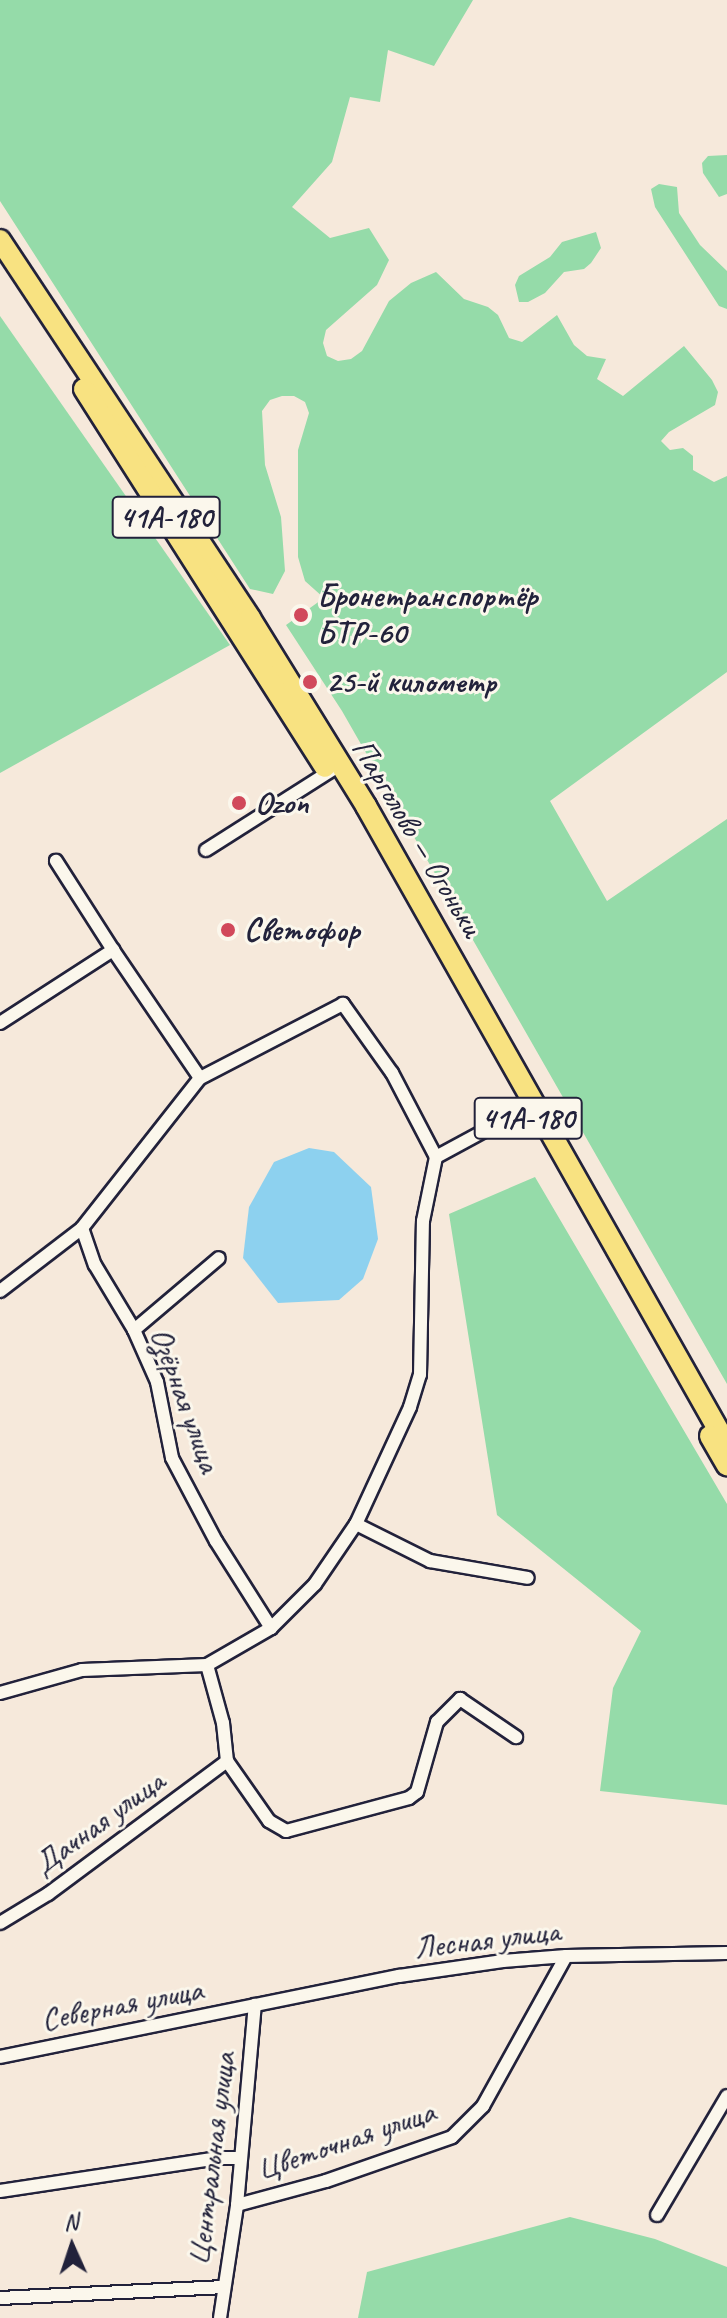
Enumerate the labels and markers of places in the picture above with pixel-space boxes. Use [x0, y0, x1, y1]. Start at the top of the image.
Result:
place label: Бронетранспортёр БТР-60 [317, 578, 537, 653]
marker: Бронетранспортёр БТР-60 [292, 606, 310, 624]
place label: 25-й километр [326, 663, 496, 701]
marker: 25-й километр [301, 673, 319, 691]
place label: Ozon [255, 784, 308, 822]
marker: Ozon [230, 794, 248, 812]
place label: Светофор [244, 911, 359, 949]
marker: Светофор [219, 921, 237, 939]

